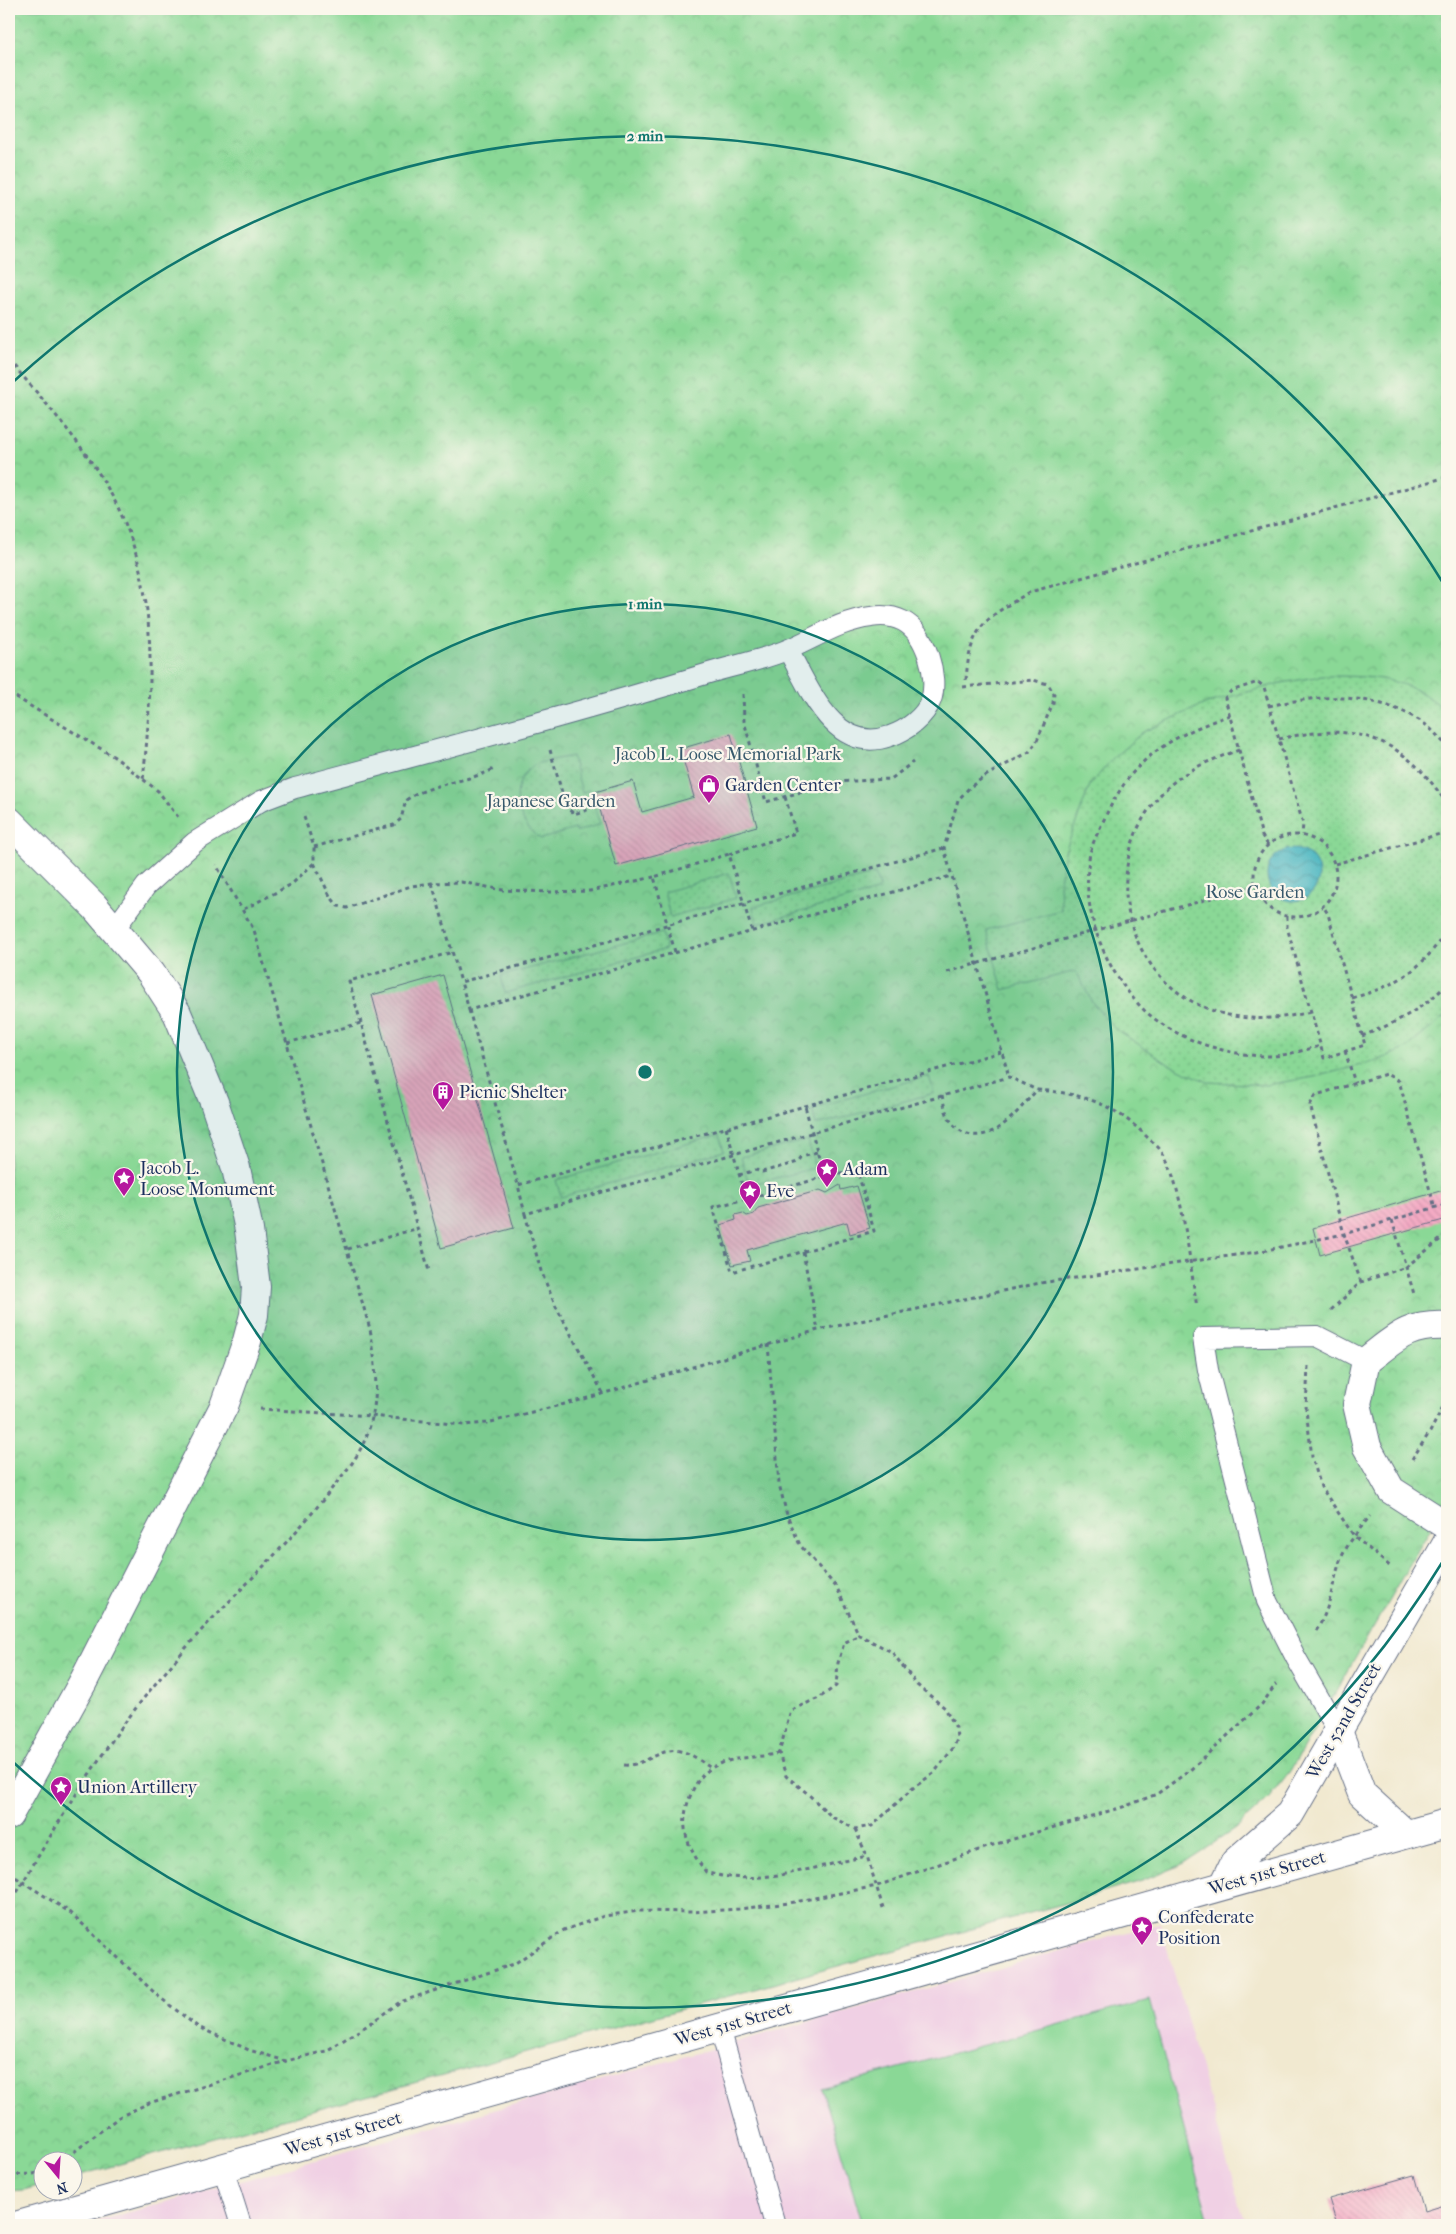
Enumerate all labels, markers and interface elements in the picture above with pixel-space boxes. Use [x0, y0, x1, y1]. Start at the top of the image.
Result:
text: 2 min [627, 127, 664, 145]
text: 1 min [628, 595, 662, 613]
park label: Jacob L. Loose Memorial Park [613, 744, 842, 765]
shop icon: Garden Center [697, 773, 721, 804]
place label: Garden Center [725, 775, 841, 796]
park label: Japanese Garden [484, 791, 616, 812]
park label: Rose Garden [1205, 882, 1305, 903]
centre of rings [636, 1063, 654, 1081]
building icon: Picnic Shelter [431, 1080, 455, 1111]
place label: Picnic Shelter [459, 1082, 567, 1103]
place icon: Adam [815, 1157, 839, 1188]
place label: Jacob L. Loose Monument [138, 1158, 275, 1200]
place label: Adam [842, 1159, 888, 1180]
place icon: Jacob L. Loose Monument [112, 1166, 136, 1197]
place icon: Eve [738, 1179, 762, 1210]
place label: Eve [766, 1181, 794, 1202]
street label: West 52nd Street [1302, 1659, 1386, 1784]
place icon: Union Artillery [49, 1775, 73, 1806]
place label: Union Artillery [77, 1777, 198, 1798]
street label: West 51st Street [1205, 1846, 1329, 1900]
place label: Confederate Position [1158, 1907, 1254, 1949]
place icon: Confederate Position [1130, 1915, 1154, 1946]
street label: West 51st Street [671, 1997, 795, 2051]
street label: West 51st Street [281, 2107, 405, 2161]
north arrow [32, 2152, 82, 2202]
text: N [54, 2178, 70, 2198]

